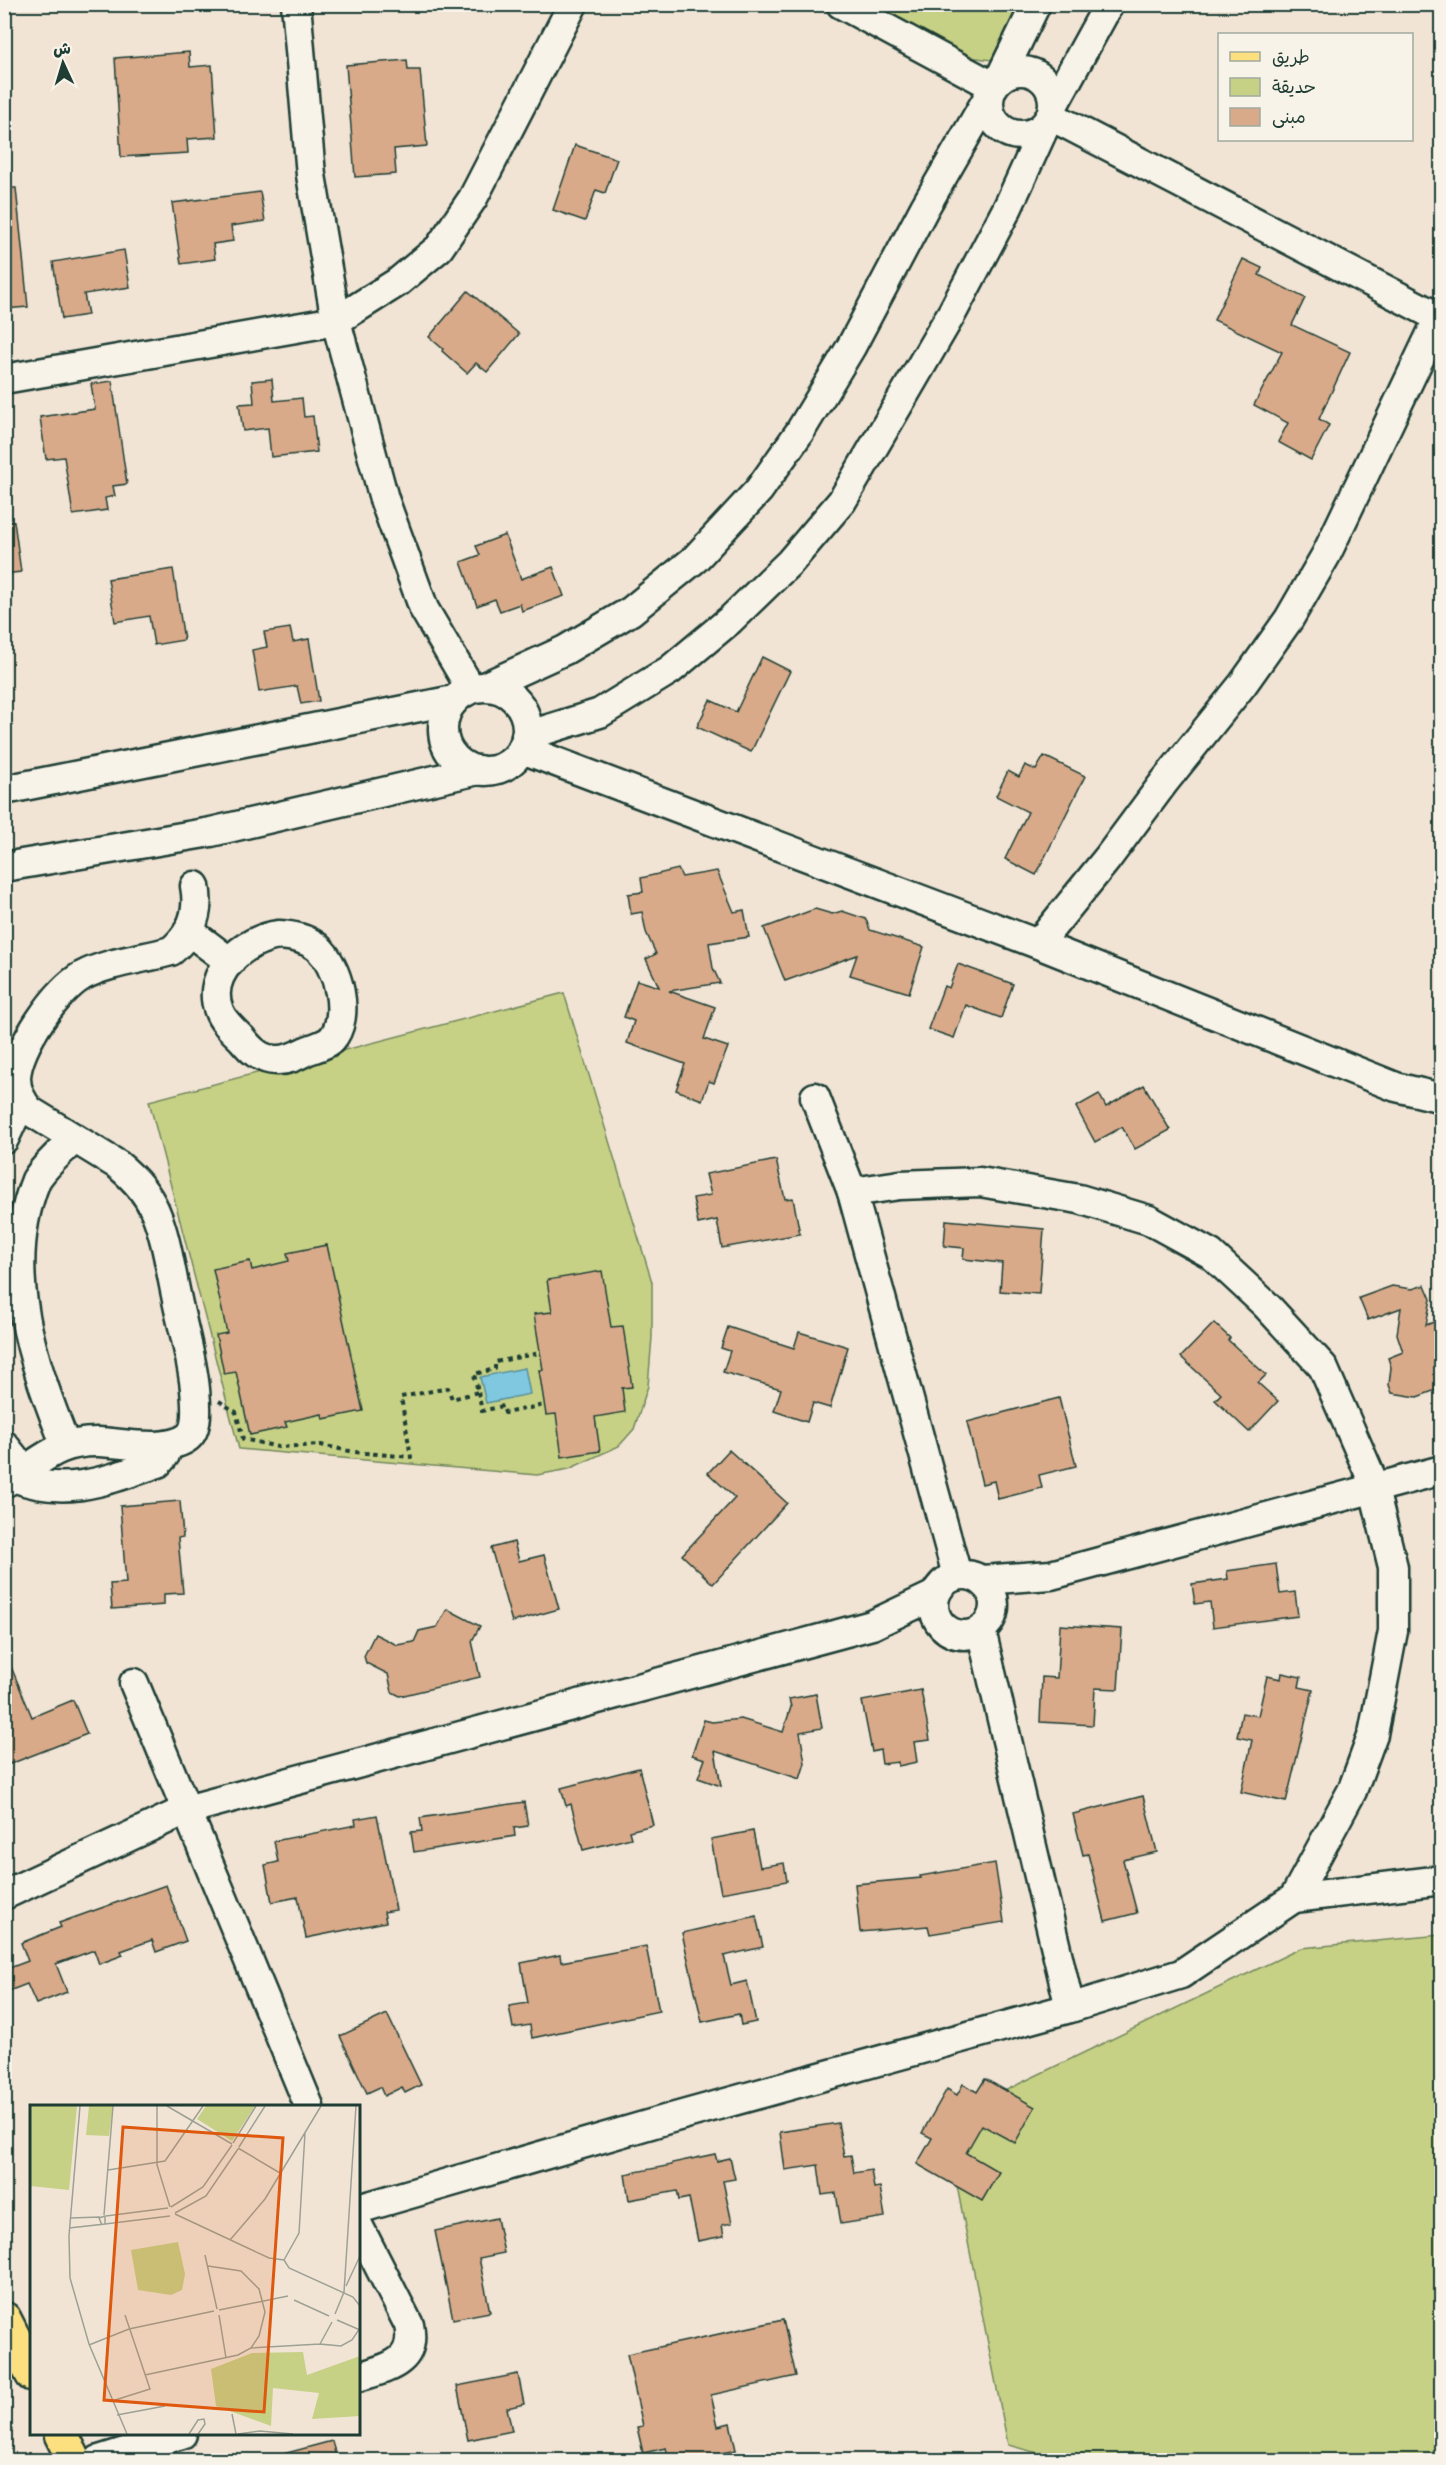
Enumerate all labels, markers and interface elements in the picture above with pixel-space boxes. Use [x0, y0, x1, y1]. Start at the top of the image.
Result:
north arrow [33, 33, 93, 93]
legend [1218, 33, 1413, 141]
text: ش [53, 41, 72, 62]
text: طريق [1272, 49, 1310, 70]
text: حديقة [1272, 79, 1316, 100]
text: مبنى [1272, 109, 1306, 130]
inset map [30, 2105, 360, 2435]

